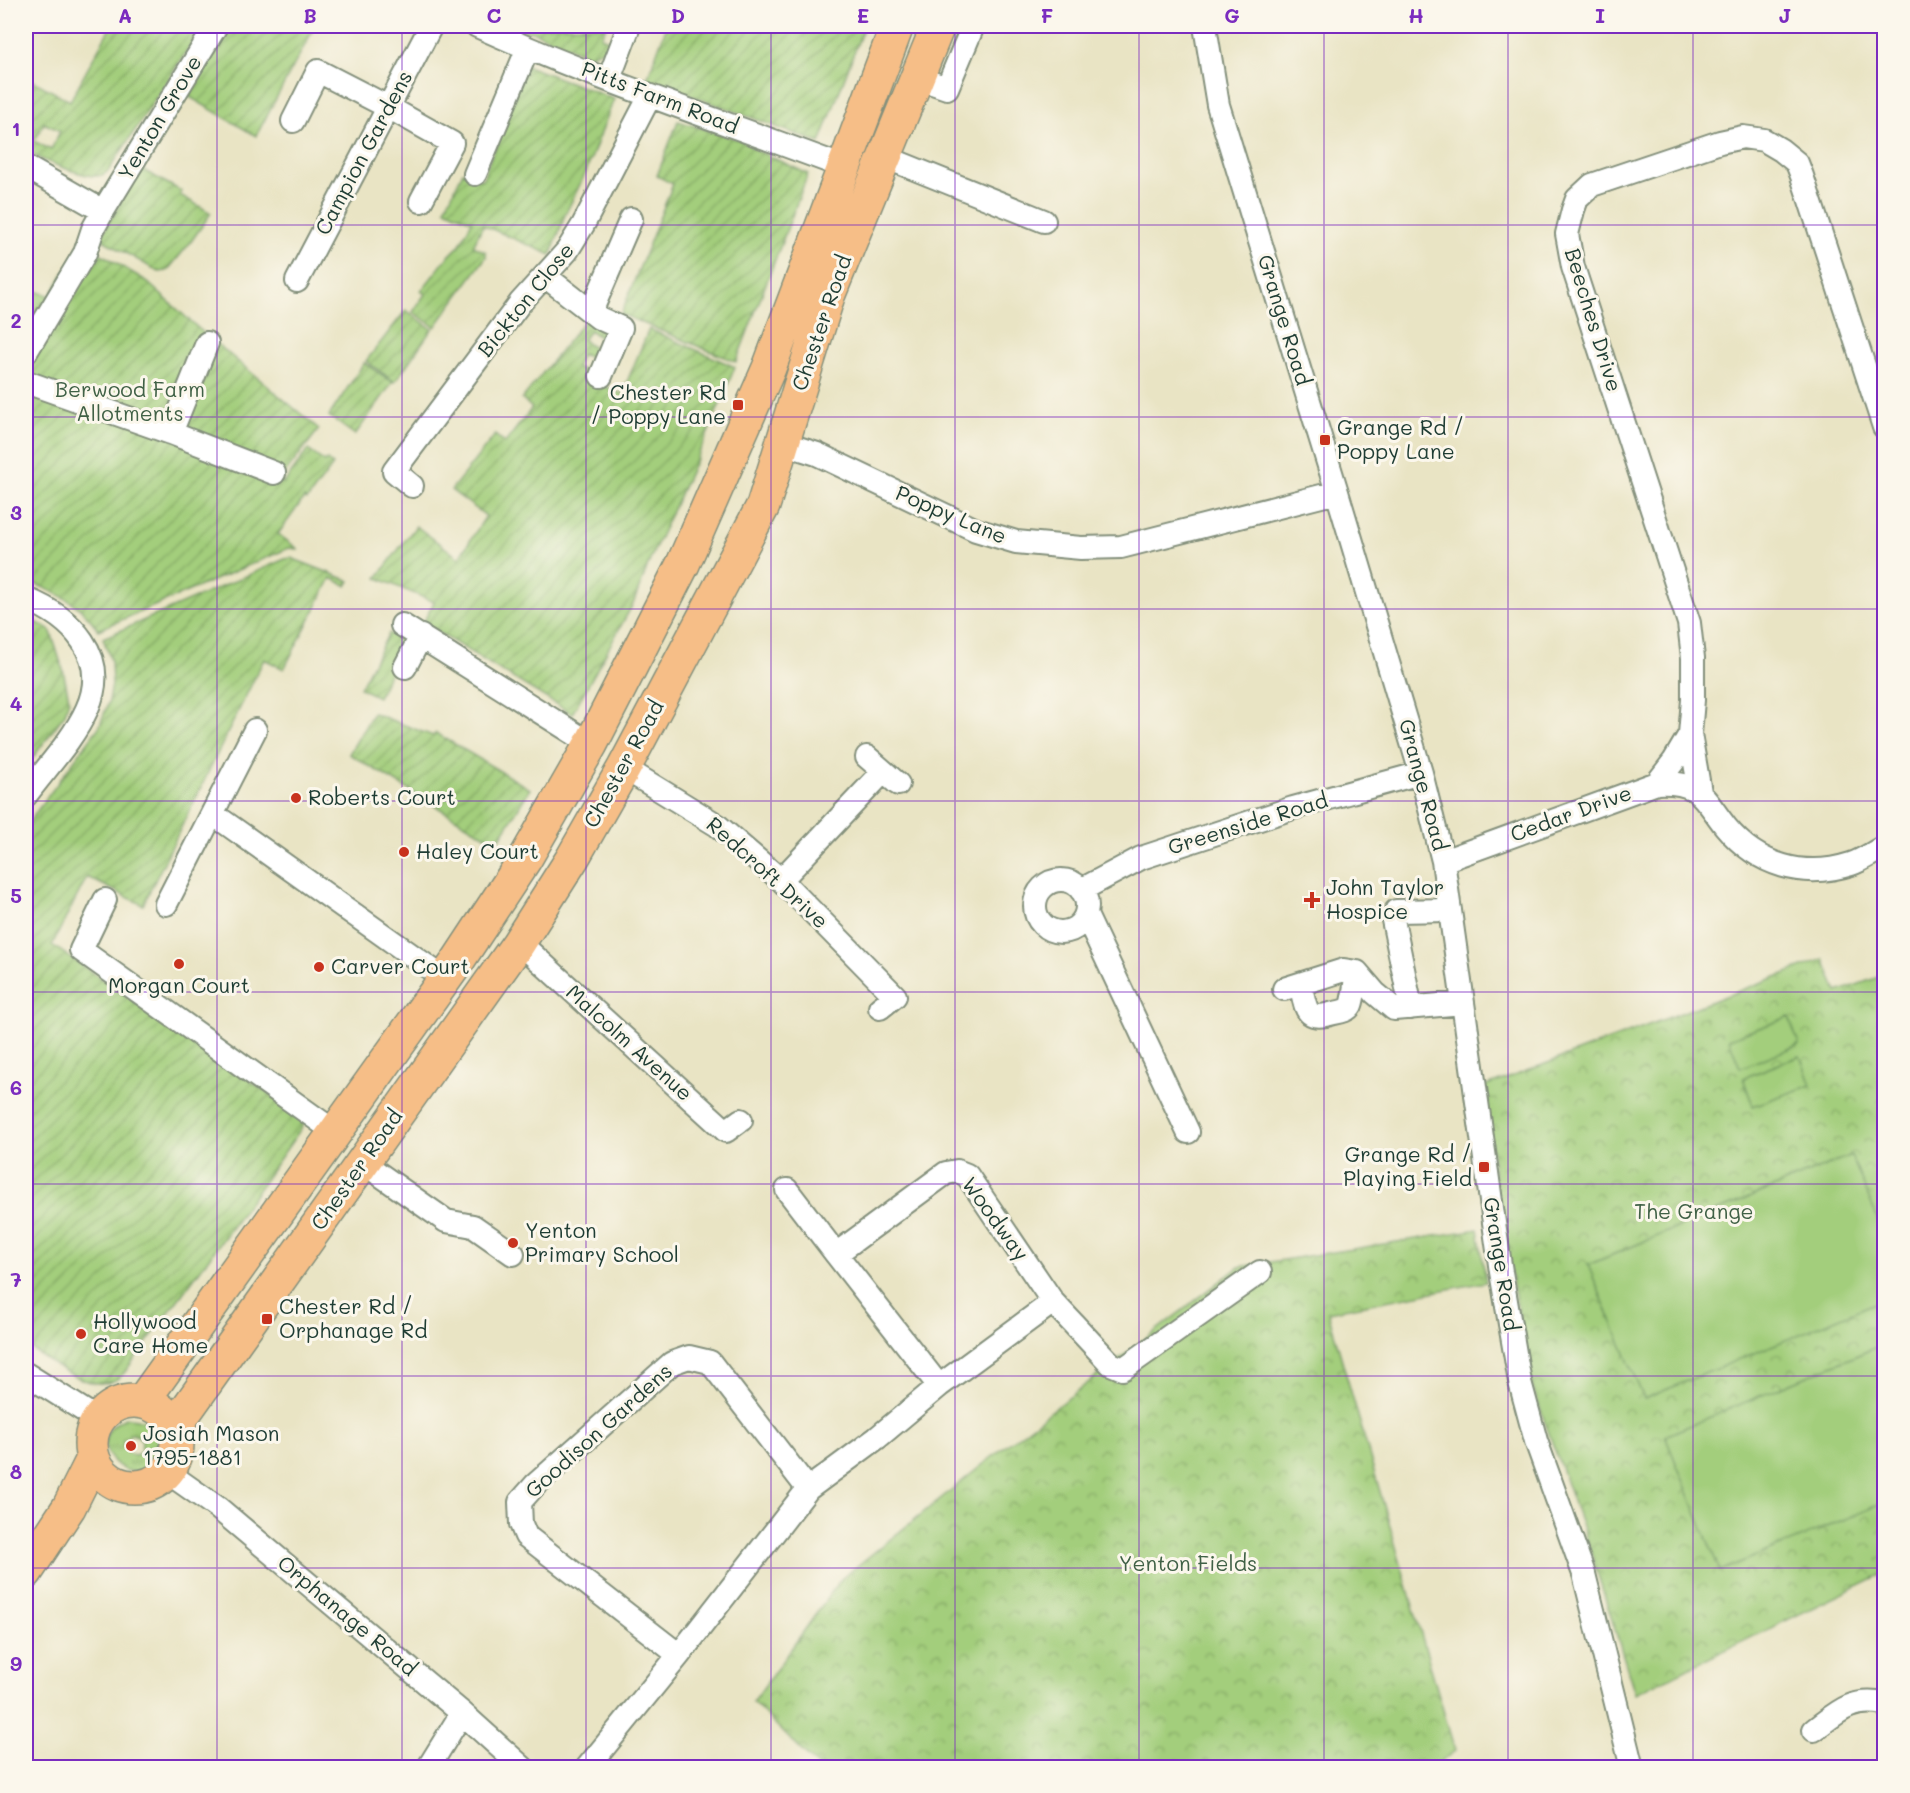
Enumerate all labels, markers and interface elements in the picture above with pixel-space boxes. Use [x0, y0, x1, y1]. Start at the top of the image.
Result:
text: A [118, 2, 132, 28]
text: B [303, 2, 317, 28]
text: C [487, 2, 502, 28]
text: D [671, 2, 685, 28]
text: E [857, 2, 869, 28]
text: F [1041, 2, 1054, 28]
text: G [1224, 2, 1240, 28]
text: H [1408, 2, 1424, 28]
text: I [1595, 2, 1605, 28]
text: J [1778, 2, 1792, 28]
street label: Yenton Grove [111, 50, 207, 185]
street label: Pitts Farm Road [578, 54, 743, 139]
street label: Campion Gardens [308, 65, 417, 239]
text: 1 [12, 115, 20, 141]
street label: Bickton Close [471, 237, 579, 362]
street label: Beeches Drive [1560, 245, 1629, 395]
street label: Chester Road [785, 251, 856, 394]
street label: Grange Road [1253, 251, 1318, 388]
text: 2 [10, 307, 22, 333]
park label: Berwood Farm Allotments [55, 375, 205, 426]
place label: Chester Rd / Poppy Lane [591, 378, 726, 429]
marker: Chester Rd / Poppy Lane [731, 398, 745, 412]
place label: Grange Rd / Poppy Lane [1337, 413, 1464, 464]
marker: Grange Rd / Poppy Lane [1318, 433, 1332, 447]
street label: Poppy Lane [892, 478, 1011, 549]
text: 3 [10, 499, 22, 525]
text: 4 [10, 690, 23, 716]
street label: Chester Road [576, 695, 669, 832]
street label: Grange Road [1394, 716, 1455, 853]
street label: Cedar Drive [1506, 778, 1635, 847]
place label: Roberts Court [308, 783, 456, 810]
street label: Greenside Road [1164, 785, 1331, 860]
marker: Roberts Court [289, 791, 303, 805]
street label: Redcroft Drive [701, 810, 835, 934]
place label: Haley Court [416, 837, 539, 864]
marker: Haley Court [397, 845, 411, 859]
place label: John Taylor Hospice [1326, 873, 1444, 924]
text: 5 [10, 882, 22, 908]
marker: John Taylor Hospice [1303, 891, 1321, 909]
place label: Carver Court [331, 952, 470, 979]
marker: Morgan Court [172, 957, 186, 971]
marker: Carver Court [312, 960, 326, 974]
place label: Morgan Court [108, 971, 250, 998]
street label: Malcolm Avenue [561, 978, 699, 1106]
text: 6 [10, 1074, 22, 1100]
street label: Chester Road [304, 1103, 408, 1235]
place label: Grange Rd / Playing Field [1343, 1140, 1472, 1191]
marker: Grange Rd / Playing Field [1477, 1160, 1491, 1174]
street label: Woodway [957, 1171, 1036, 1265]
street label: Grange Road [1479, 1195, 1526, 1333]
park label: The Grange [1634, 1197, 1754, 1224]
place label: Yenton Primary School [525, 1216, 679, 1267]
marker: Yenton Primary School [506, 1236, 520, 1250]
text: 7 [10, 1266, 22, 1292]
place label: Chester Rd / Orphanage Rd [279, 1292, 427, 1343]
place label: Hollywood Care Home [93, 1307, 209, 1358]
marker: Chester Rd / Orphanage Rd [260, 1312, 274, 1326]
marker: Hollywood Care Home [74, 1327, 88, 1341]
street label: Goodison Gardens [519, 1357, 677, 1503]
place label: Josiah Mason 1795-1881 [143, 1419, 279, 1470]
marker: Josiah Mason 1795-1881 [124, 1439, 138, 1453]
text: 8 [10, 1458, 22, 1484]
street label: Orphanage Road [273, 1549, 423, 1681]
park label: Yenton Fields [1119, 1549, 1257, 1576]
text: 9 [10, 1650, 22, 1676]

